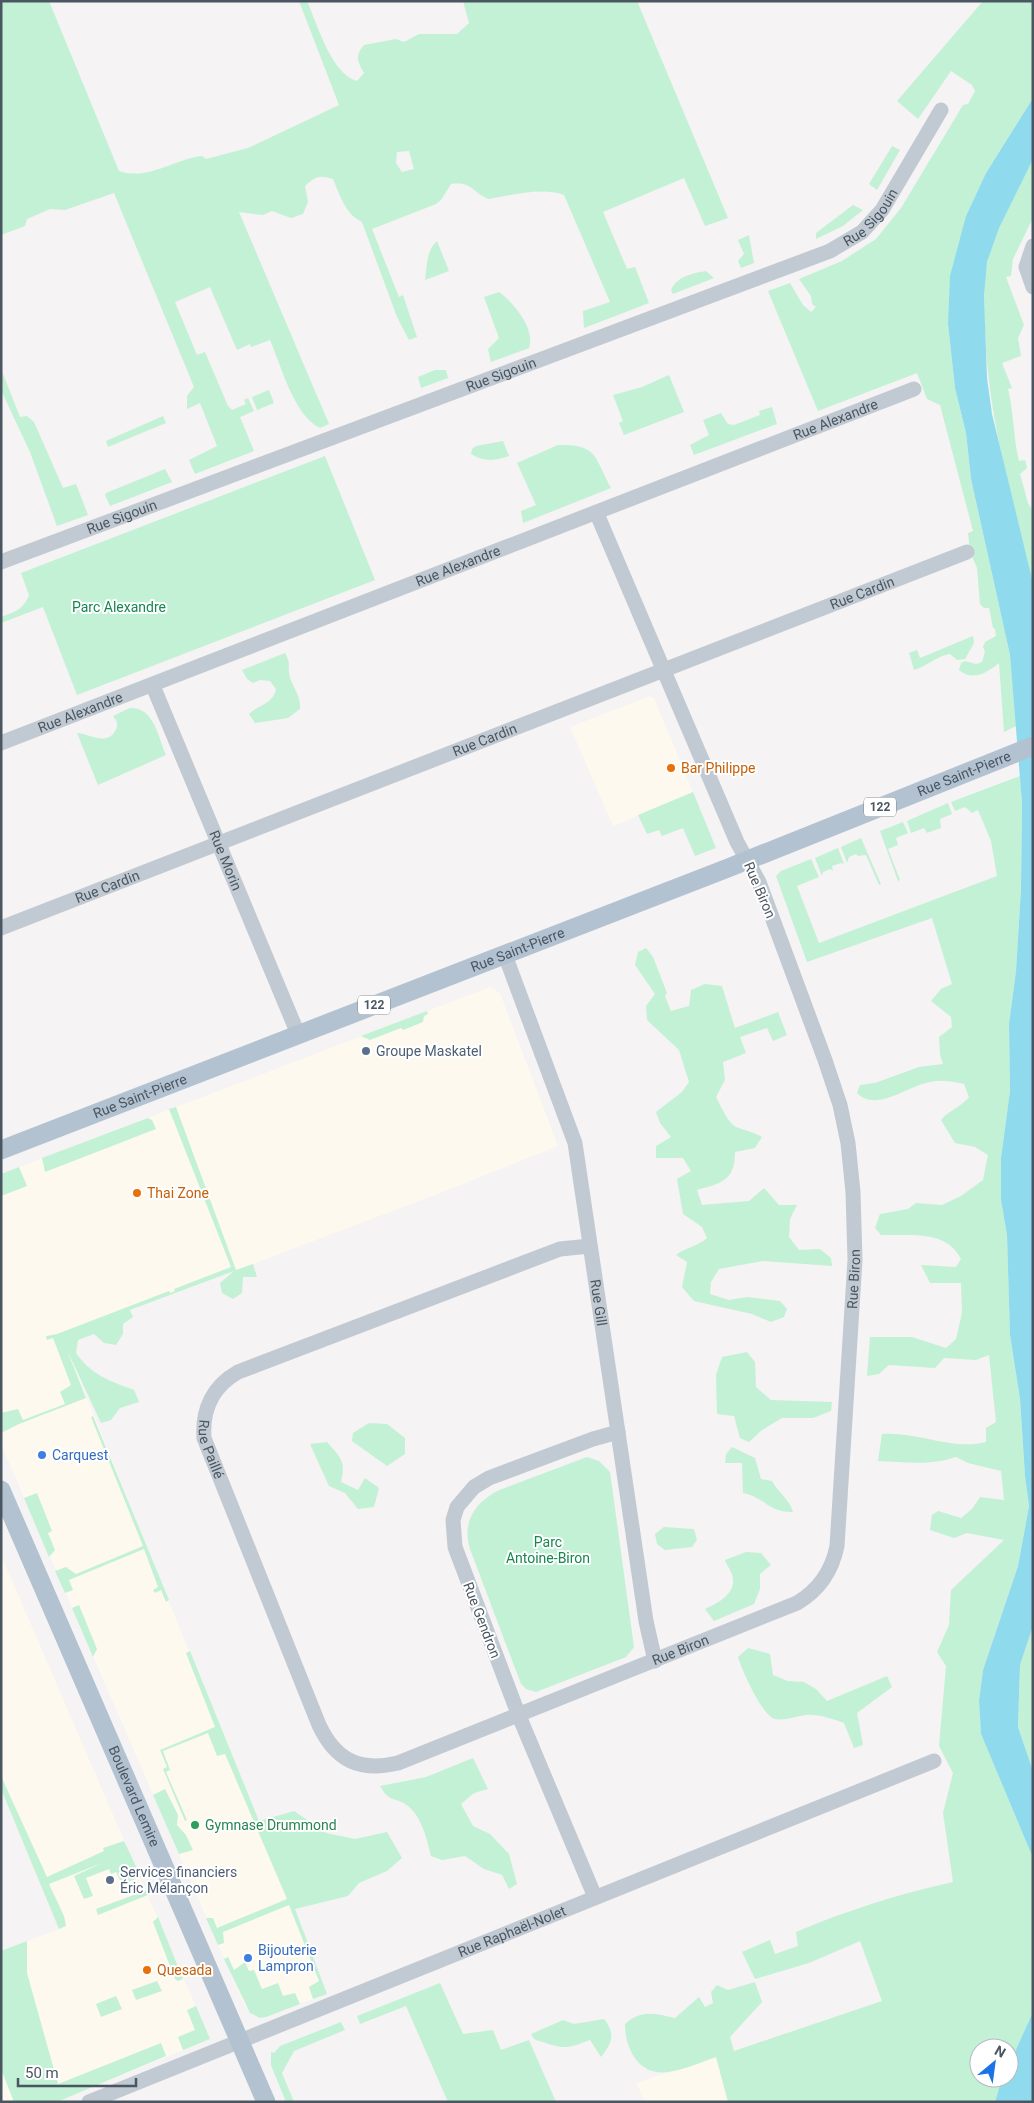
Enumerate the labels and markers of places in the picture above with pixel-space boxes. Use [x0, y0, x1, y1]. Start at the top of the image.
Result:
place label: Bar Philippe [681, 760, 755, 776]
marker: Bar Philippe [665, 762, 677, 774]
place label: Groupe Maskatel [376, 1043, 482, 1059]
marker: Groupe Maskatel [360, 1045, 372, 1057]
place label: Thai Zone [147, 1185, 209, 1201]
marker: Thai Zone [131, 1187, 143, 1199]
place label: Carquest [52, 1447, 109, 1463]
marker: Carquest [36, 1449, 48, 1461]
place label: Gymnase Drummond [205, 1817, 337, 1833]
marker: Gymnase Drummond [189, 1819, 201, 1831]
place label: Services financiers Éric Mélançon [120, 1864, 237, 1896]
marker: Services financiers Éric Mélançon [104, 1874, 116, 1886]
place label: Bijouterie Lampron [258, 1942, 317, 1974]
marker: Bijouterie Lampron [242, 1952, 254, 1964]
place label: Quesada [157, 1962, 212, 1978]
marker: Quesada [141, 1964, 153, 1976]

